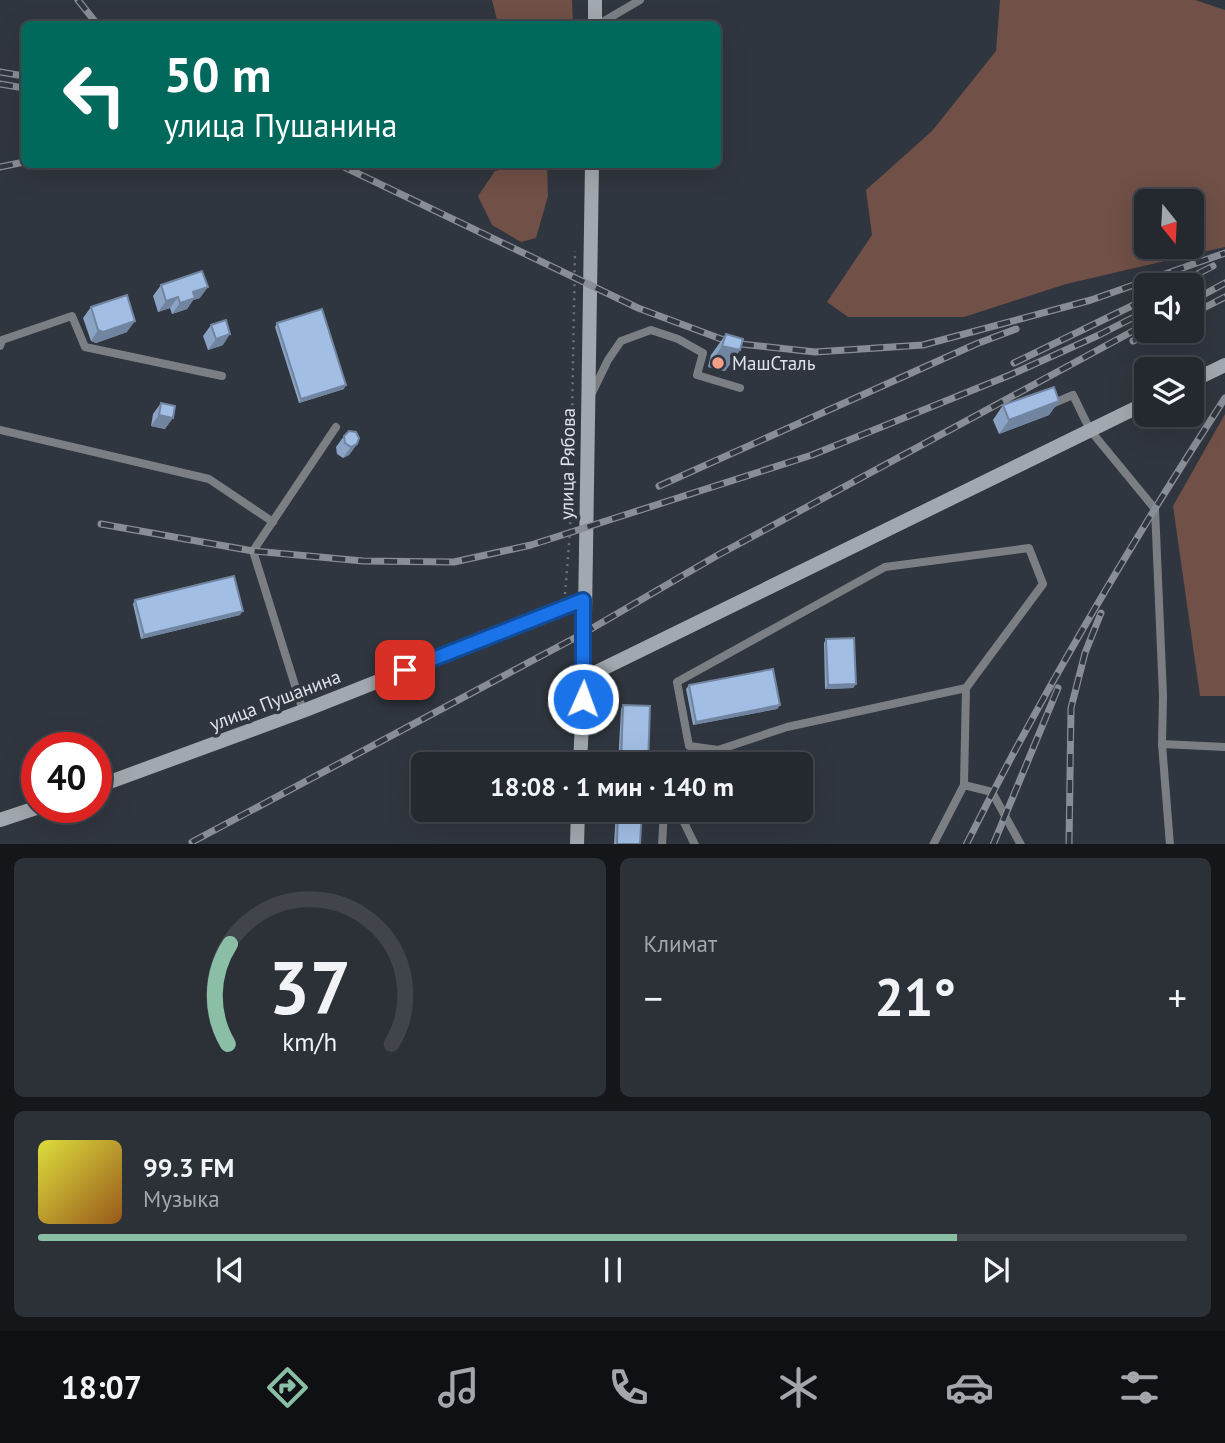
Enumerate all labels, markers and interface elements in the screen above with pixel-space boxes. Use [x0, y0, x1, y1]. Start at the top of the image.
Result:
text: 50 m [164, 42, 271, 106]
icon: left [49, 49, 140, 140]
text: улица Пушанина [164, 104, 397, 146]
north arrow [1134, 189, 1204, 259]
map controls [1134, 189, 1204, 427]
button: sound [1134, 273, 1204, 343]
place label: МашСталь [732, 351, 816, 375]
marker: МашСталь [710, 355, 726, 371]
button: layers [1134, 357, 1204, 427]
street label: улица Рябова [554, 408, 580, 520]
pin [375, 640, 435, 700]
icon: arrive [386, 651, 424, 689]
position arrow [546, 662, 620, 736]
street label: улица Пушанина [206, 664, 344, 736]
speed limit sign: 40 [21, 732, 112, 823]
text: 18:08 · 1 мин · 140 m [490, 770, 734, 803]
text: Климат [644, 929, 717, 958]
text: 37 [268, 940, 351, 1034]
text: 21° [874, 963, 956, 1030]
text: − [644, 973, 663, 1022]
text: + [1168, 973, 1187, 1022]
text: km/h [282, 1025, 337, 1057]
text: 99.3 FM [143, 1151, 234, 1184]
text: Музыка [143, 1184, 220, 1213]
icon: previous [211, 1251, 249, 1289]
icon: pause [594, 1251, 632, 1289]
icon: next [977, 1251, 1015, 1289]
icon: directions [263, 1363, 312, 1412]
icon: music [434, 1363, 483, 1412]
icon: phone [604, 1363, 653, 1412]
icon: climate [774, 1363, 823, 1412]
icon: car [945, 1363, 994, 1412]
icon: filters [1115, 1363, 1164, 1412]
text: 18:07 [61, 1366, 142, 1408]

